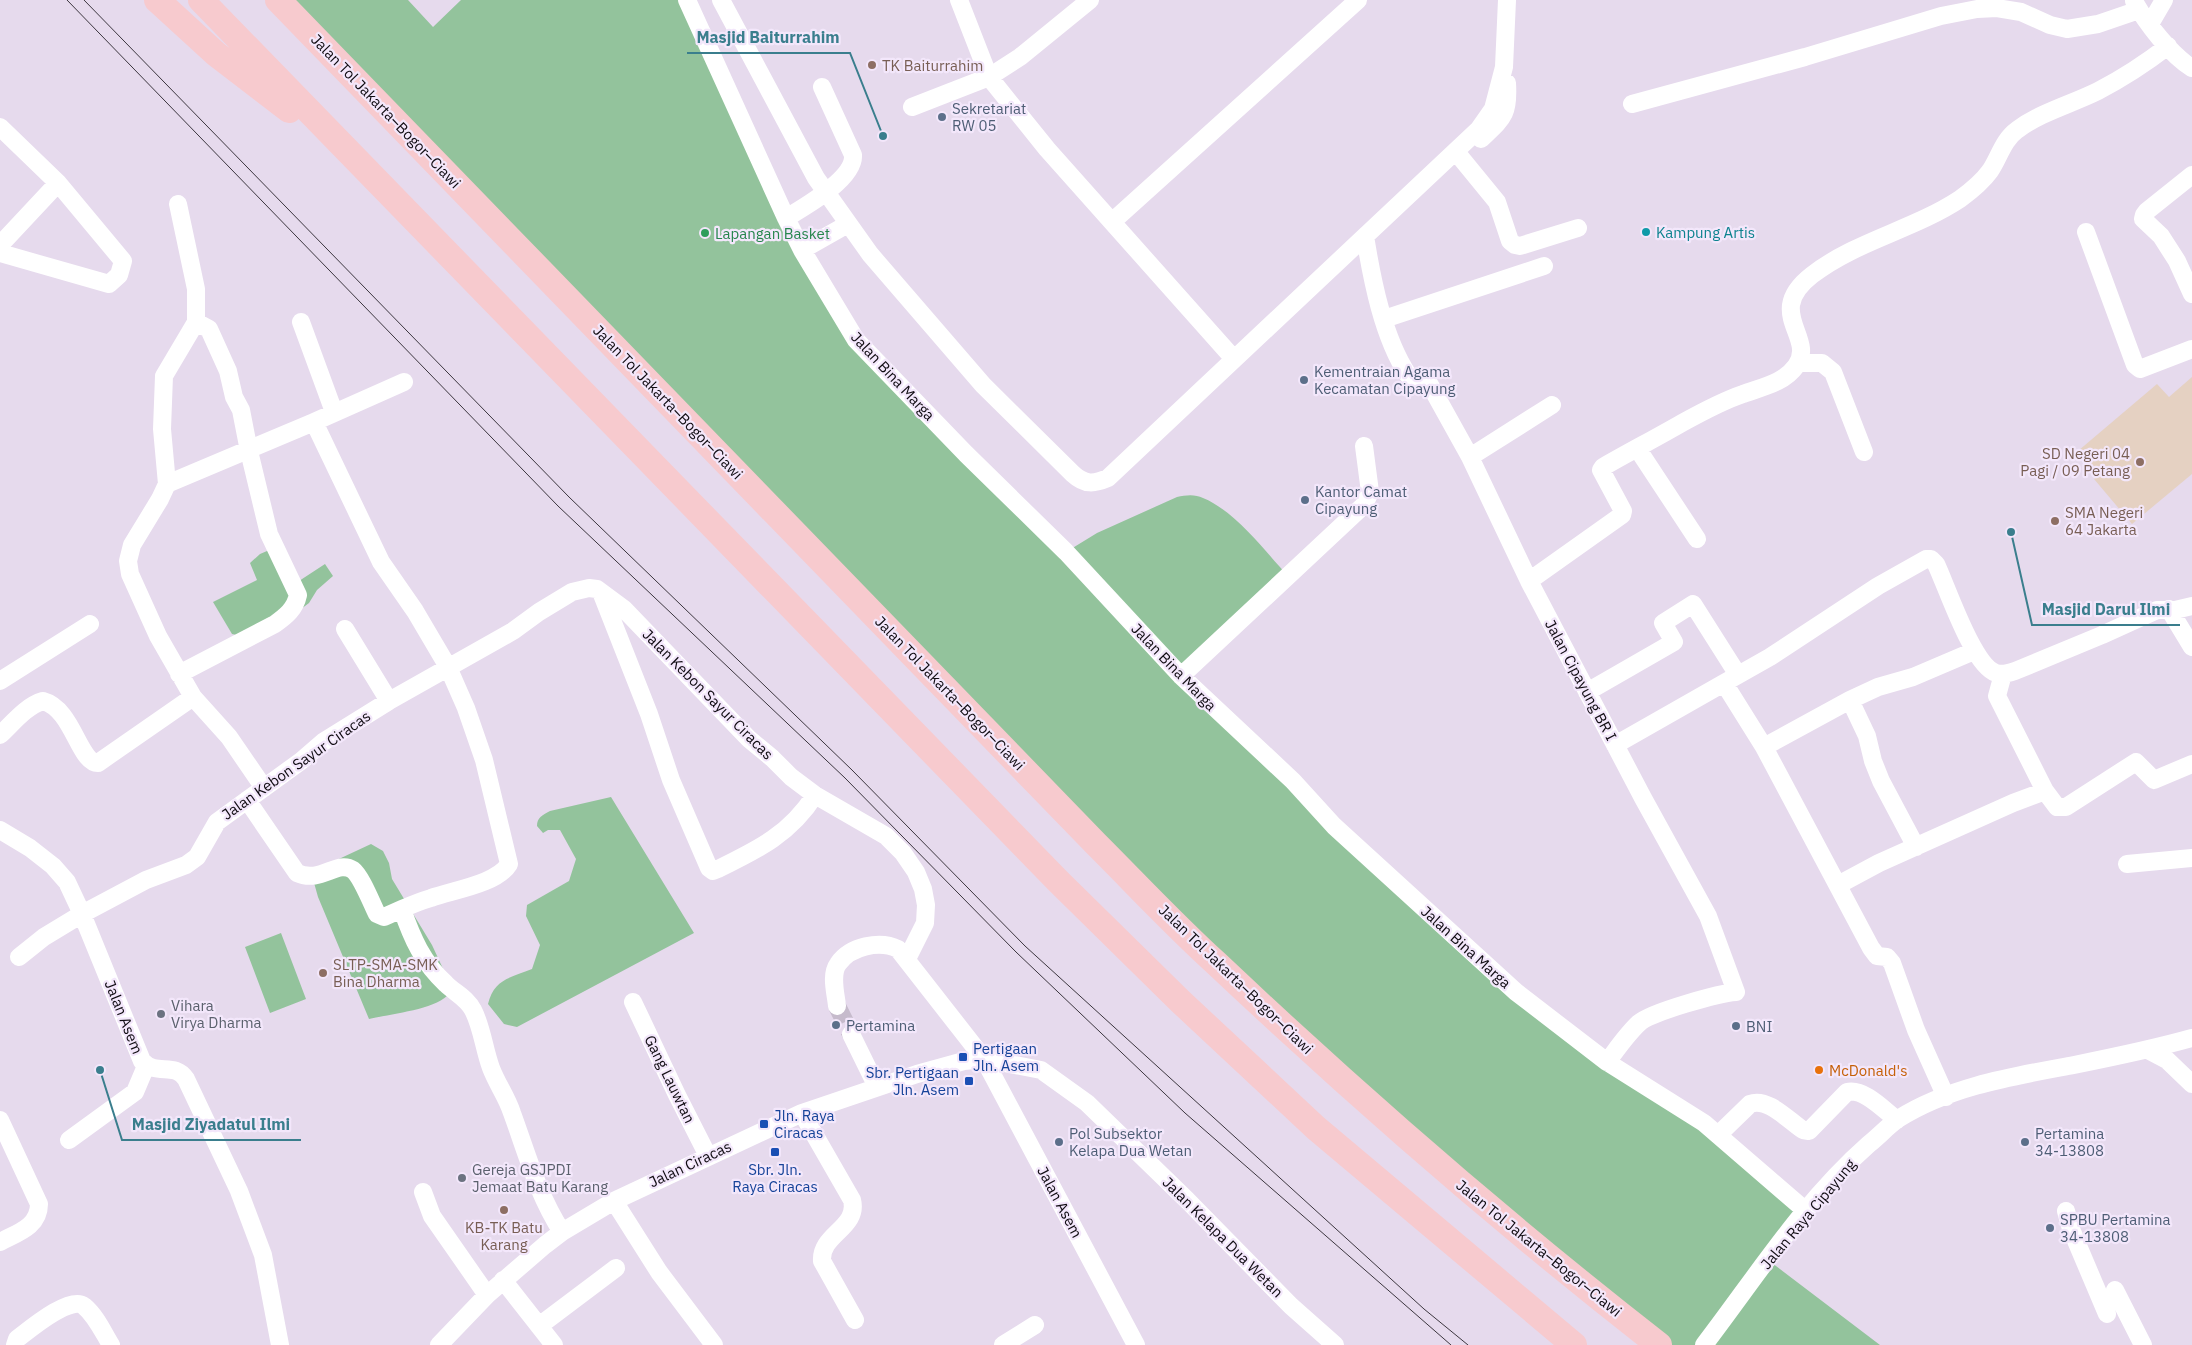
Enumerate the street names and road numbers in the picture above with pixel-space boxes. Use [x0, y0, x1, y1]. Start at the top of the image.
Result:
street label: Jalan Tol Jakarta–Bogor–Ciawi [307, 30, 465, 192]
street label: Jalan Tol Jakarta–Bogor–Ciawi [589, 321, 747, 483]
street label: Jalan Bina Marga [847, 328, 939, 424]
street label: Jalan Tol Jakarta–Bogor–Ciawi [871, 612, 1029, 774]
street label: Jalan Cipayung BR I [1541, 616, 1621, 744]
street label: Jalan Bina Marga [1127, 619, 1221, 715]
street label: Jalan Kebon Sayur Ciracas [639, 625, 777, 763]
street label: Jalan Kebon Sayur Ciracas [218, 706, 374, 824]
street label: Jalan Tol Jakarta–Bogor–Ciawi [1155, 900, 1317, 1058]
street label: Jalan Bina Marga [1417, 902, 1515, 992]
street label: Jalan Asem [101, 977, 147, 1057]
street label: Gang Lauwtan [640, 1032, 700, 1126]
street label: Jalan Ciracas [646, 1137, 734, 1191]
street label: Jalan Raya Cipayung [1756, 1155, 1860, 1273]
street label: Jalan Asem [1033, 1163, 1087, 1241]
street label: Jalan Kelapa Dua Wetan [1159, 1173, 1287, 1301]
street label: Jalan Tol Jakarta–Bogor–Ciawi [1452, 1175, 1626, 1321]

